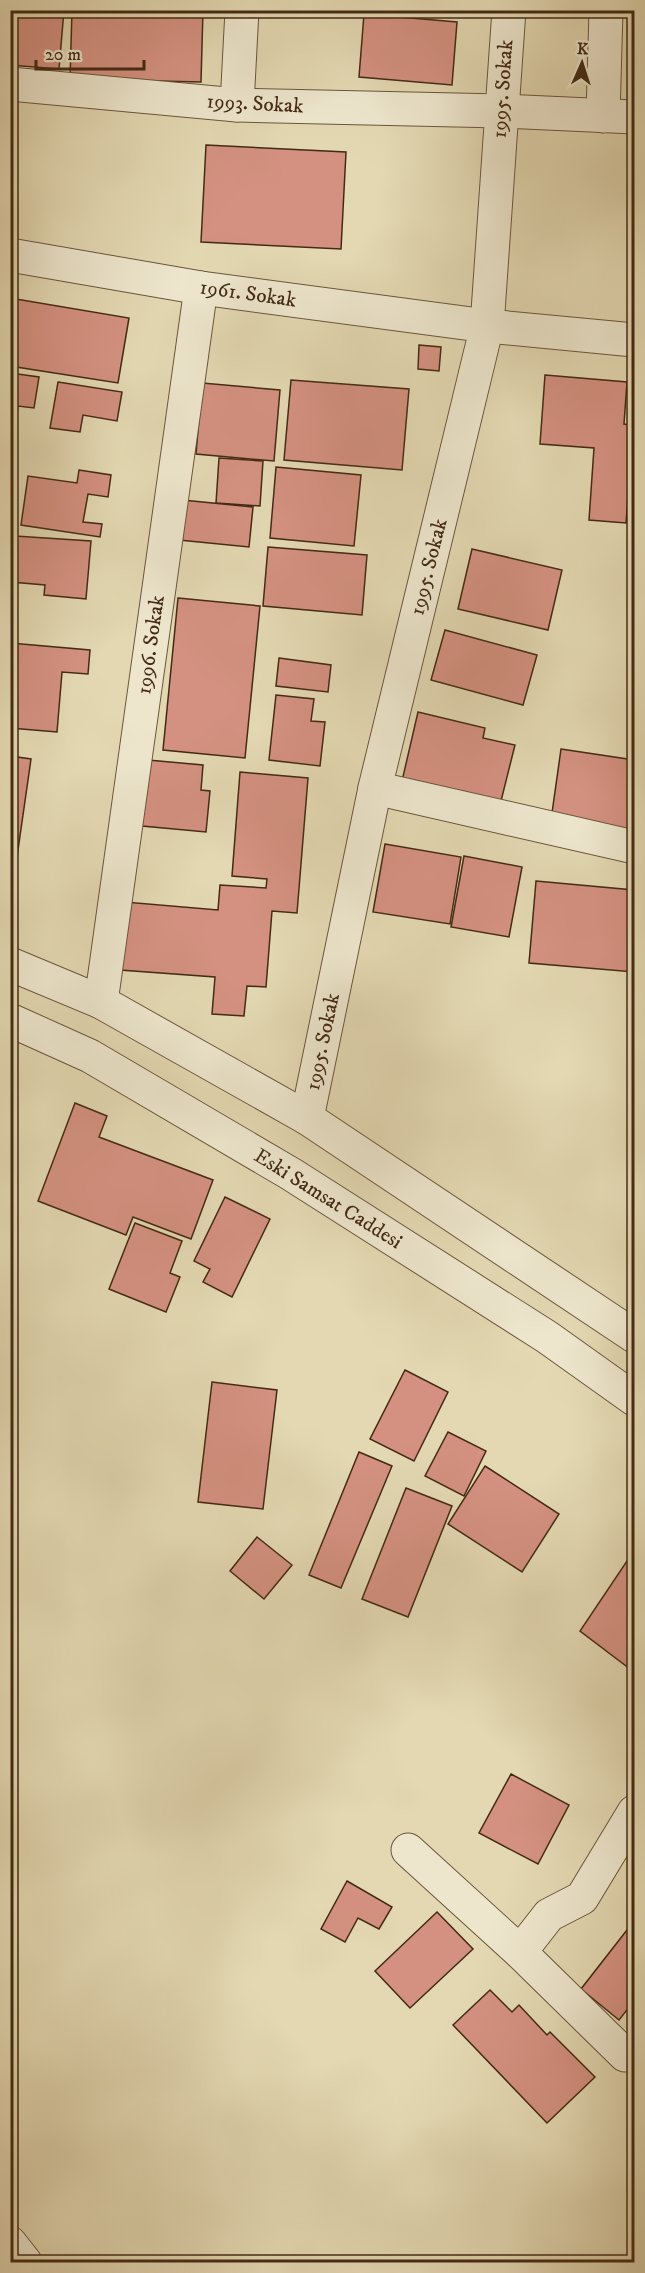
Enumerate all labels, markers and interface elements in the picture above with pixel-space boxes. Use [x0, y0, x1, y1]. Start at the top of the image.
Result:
scale bar [36, 33, 144, 71]
north arrow [552, 33, 612, 93]
street label: 1995. Sokak [487, 38, 519, 139]
text: K [577, 39, 590, 59]
text: 20 m [45, 44, 81, 66]
street label: 1993. Sokak [206, 88, 305, 120]
street label: 1961. Sokak [198, 274, 298, 314]
street label: 1995. Sokak [404, 515, 454, 618]
street label: 1996. Sokak [131, 593, 171, 696]
street label: 1995. Sokak [300, 990, 346, 1093]
street label: Eski Samsat Caddesi [249, 1143, 407, 1255]

